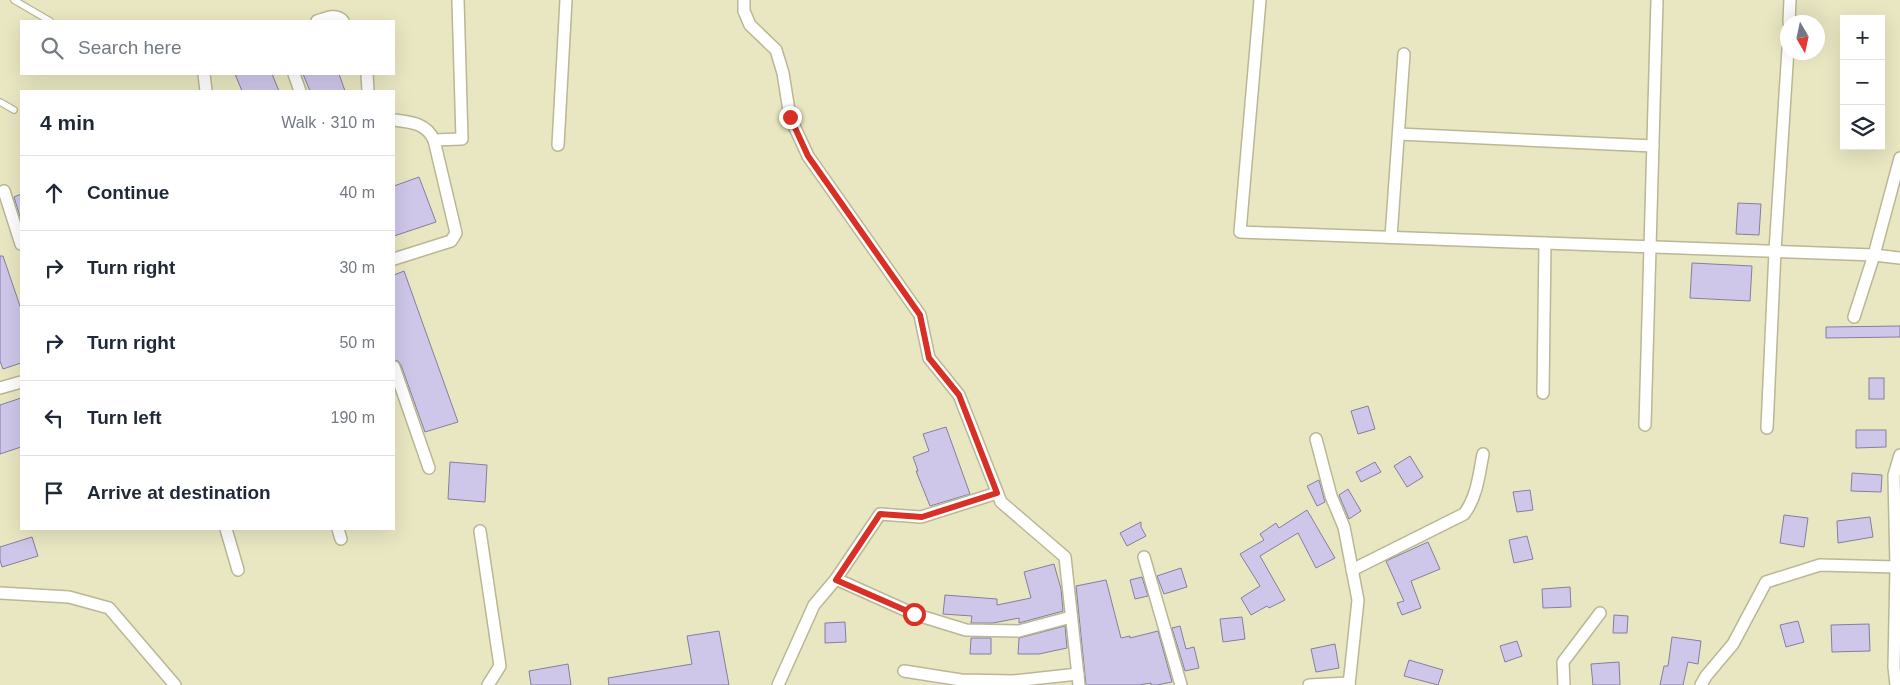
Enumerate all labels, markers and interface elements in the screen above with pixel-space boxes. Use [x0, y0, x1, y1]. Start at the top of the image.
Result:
north arrow [1780, 15, 1825, 60]
map controls [1840, 15, 1885, 150]
button: + [1840, 15, 1885, 60]
search box [20, 20, 395, 75]
icon: search [38, 34, 66, 62]
text: Search here [78, 37, 182, 58]
button: − [1840, 60, 1885, 105]
button: layers [1840, 105, 1885, 150]
route end [779, 106, 802, 129]
text: 4 min [40, 111, 95, 134]
text: Walk · 310 m [281, 114, 375, 131]
icon: ahead [40, 179, 68, 207]
text: Continue [87, 182, 169, 203]
text: 40 m [339, 184, 375, 201]
icon: right [40, 254, 68, 282]
text: Turn right [87, 257, 175, 278]
text: 30 m [339, 259, 375, 276]
icon: right [40, 329, 68, 357]
text: Turn right [87, 332, 175, 353]
text: 50 m [339, 334, 375, 351]
icon: left [40, 404, 68, 432]
text: Turn left [87, 407, 162, 428]
text: 190 m [331, 409, 375, 426]
icon: arrive [40, 479, 68, 507]
text: Arrive at destination [87, 482, 271, 503]
route start [903, 603, 926, 626]

